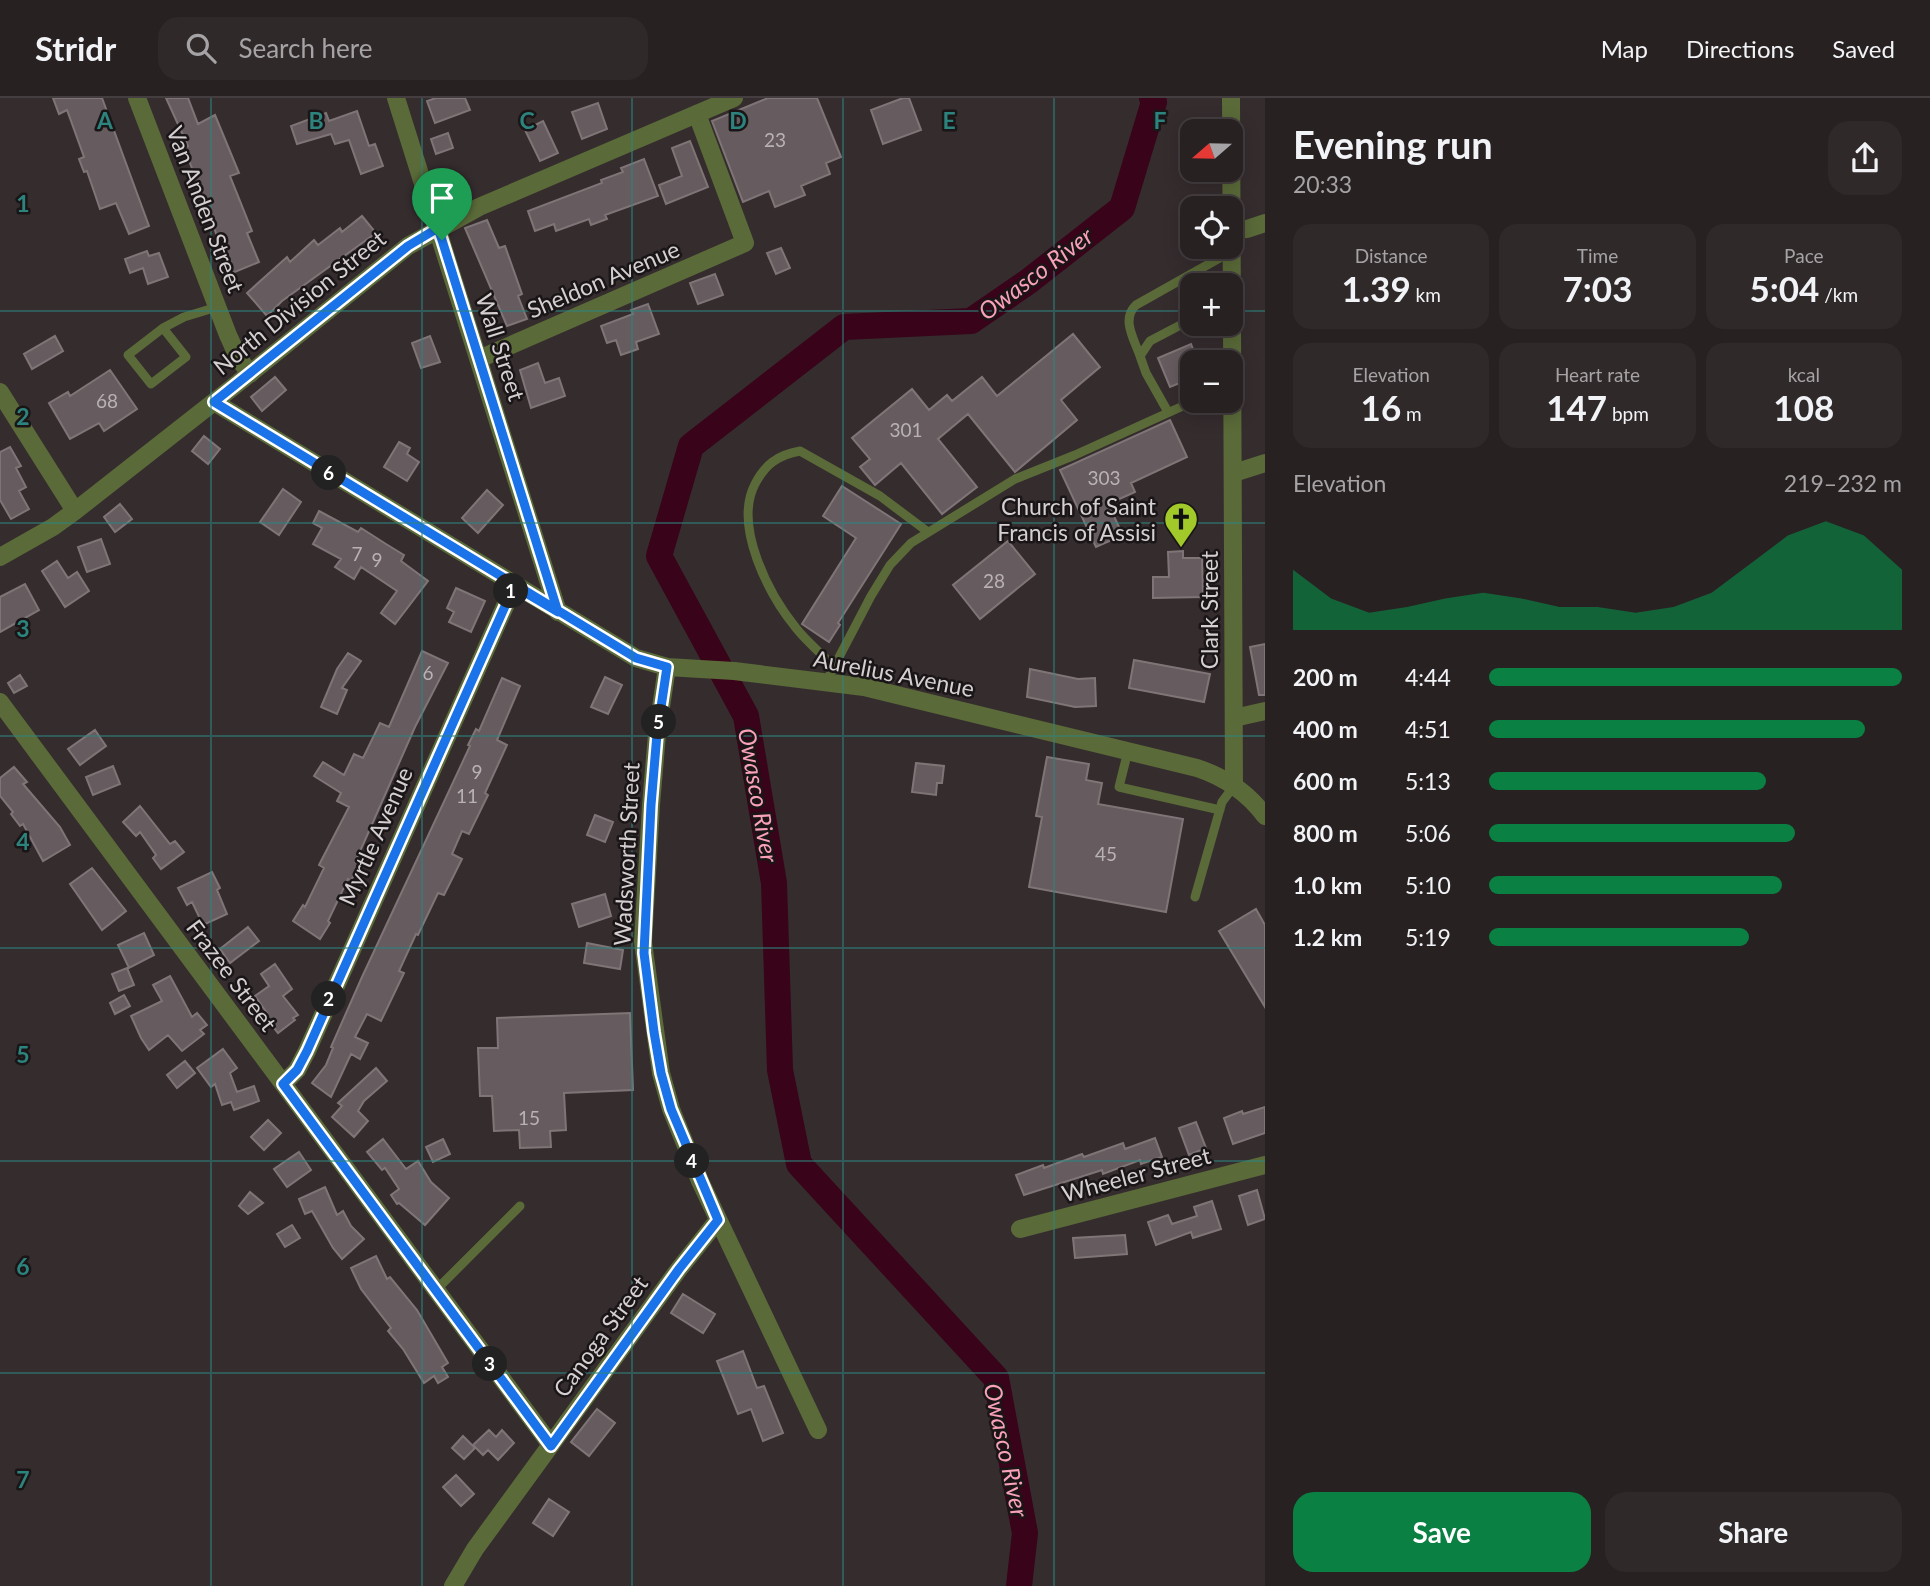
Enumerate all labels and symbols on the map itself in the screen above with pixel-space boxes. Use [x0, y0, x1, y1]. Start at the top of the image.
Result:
text: A [96, 106, 114, 134]
text: B [308, 106, 324, 134]
text: C [519, 106, 535, 134]
text: D [729, 106, 747, 134]
text: E [942, 106, 956, 134]
text: F [1153, 106, 1167, 134]
north arrow [1180, 119, 1242, 182]
street label: Van Anden Street [161, 122, 251, 297]
house number: 23 [764, 128, 786, 151]
pin [412, 168, 472, 240]
text: 1 [16, 189, 30, 217]
water label: Owasco River [972, 220, 1099, 325]
street label: North Division Street [207, 223, 391, 380]
street label: Sheldon Avenue [523, 234, 683, 324]
street label: Wall Street [470, 290, 532, 405]
house number: 68 [96, 389, 118, 412]
text: 2 [16, 402, 30, 430]
house number: 301 [889, 418, 923, 441]
pin: 6 [312, 456, 346, 490]
house number: 303 [1087, 466, 1121, 489]
place label: Church of Saint Francis of Assisi [997, 492, 1157, 546]
church icon: Church of Saint Francis of Assisi [1162, 500, 1200, 549]
house number: 7 [351, 542, 363, 565]
house number: 9 [371, 548, 383, 571]
street label: Clark Street [1195, 550, 1223, 669]
house number: 28 [983, 569, 1005, 592]
pin: 1 [494, 574, 528, 608]
text: 3 [16, 614, 30, 642]
street label: Aurelius Avenue [811, 644, 977, 702]
house number: 6 [422, 661, 434, 684]
pin: 5 [642, 704, 676, 740]
water label: Owasco River [733, 726, 785, 865]
house number: 9 [471, 760, 483, 783]
street label: Wadsworth Street [607, 761, 645, 946]
street label: Myrtle Avenue [332, 763, 418, 909]
house number: 11 [456, 784, 478, 807]
text: 4 [16, 827, 30, 855]
house number: 45 [1095, 842, 1117, 865]
street label: Frazee Street [181, 914, 284, 1037]
pin: 2 [312, 982, 346, 1016]
text: 5 [16, 1040, 30, 1068]
house number: 15 [518, 1106, 540, 1129]
street label: Wheeler Street [1059, 1141, 1214, 1207]
pin: 4 [674, 1144, 710, 1178]
text: 6 [16, 1252, 30, 1280]
street label: Canoga Street [547, 1270, 654, 1402]
pin: 3 [472, 1346, 508, 1382]
water label: Owasco River [979, 1381, 1035, 1520]
text: 7 [16, 1465, 30, 1493]

